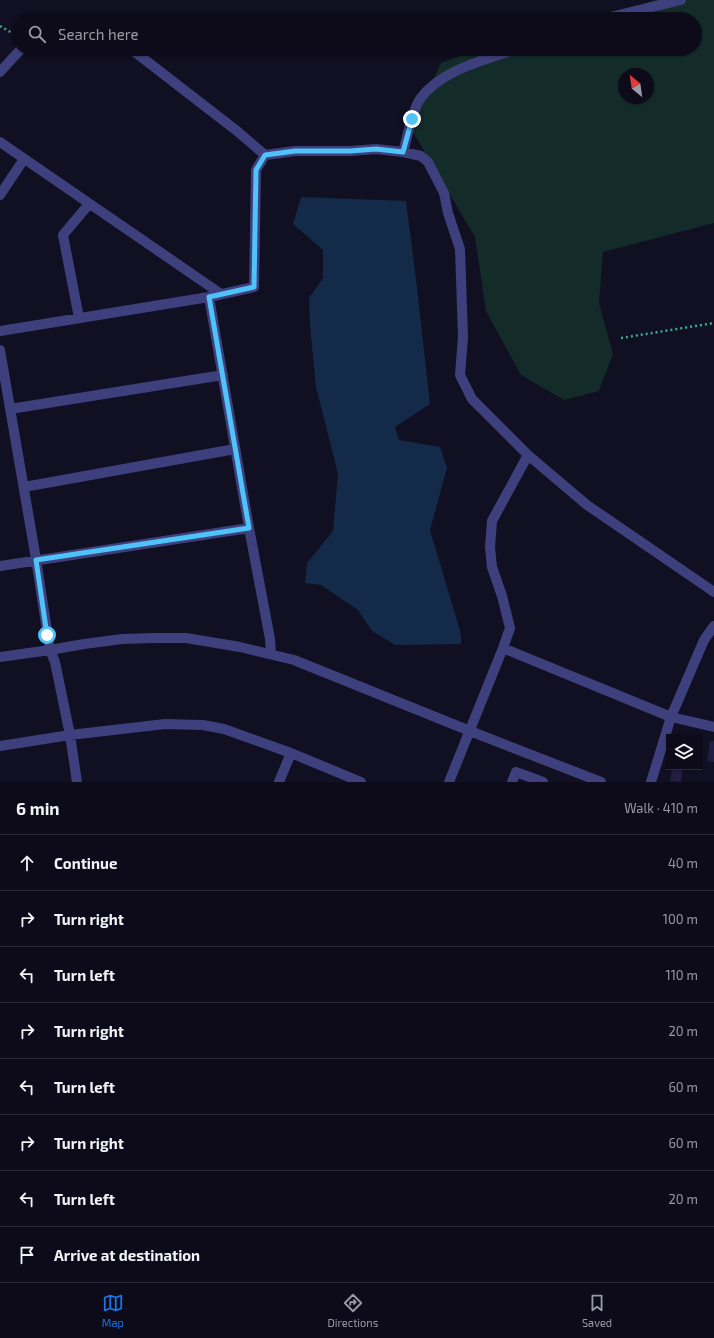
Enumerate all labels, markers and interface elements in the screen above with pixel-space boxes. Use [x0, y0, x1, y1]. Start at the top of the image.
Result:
search box [12, 12, 702, 56]
icon: search [26, 23, 48, 45]
text: Search here [58, 25, 139, 43]
north arrow [618, 68, 654, 104]
route end [403, 110, 421, 128]
route start [38, 626, 56, 644]
map controls [666, 734, 702, 770]
button: layers [666, 734, 702, 770]
text: 6 min [16, 798, 60, 818]
text: Walk · 410 m [624, 800, 698, 816]
icon: ahead [16, 852, 38, 874]
text: Continue [54, 854, 117, 872]
text: 40 m [668, 855, 698, 871]
icon: right [16, 908, 38, 930]
text: Turn right [54, 910, 124, 928]
text: 100 m [663, 911, 698, 927]
icon: left [16, 964, 38, 986]
text: Turn left [54, 966, 115, 984]
text: 110 m [666, 967, 698, 983]
icon: right [16, 1020, 38, 1042]
text: Turn right [54, 1022, 124, 1040]
text: 20 m [669, 1023, 698, 1039]
icon: left [16, 1076, 38, 1098]
text: Turn left [54, 1078, 115, 1096]
text: 60 m [668, 1079, 698, 1095]
icon: right [16, 1132, 38, 1154]
text: Turn right [54, 1134, 124, 1152]
text: 60 m [668, 1135, 698, 1151]
icon: left [16, 1188, 38, 1210]
text: Turn left [54, 1190, 115, 1208]
text: 20 m [669, 1191, 698, 1207]
icon: arrive [16, 1244, 38, 1266]
text: Arrive at destination [54, 1246, 200, 1264]
tab: Map [102, 1292, 124, 1329]
tab: Directions [328, 1292, 378, 1329]
tab: Saved [582, 1292, 612, 1329]

